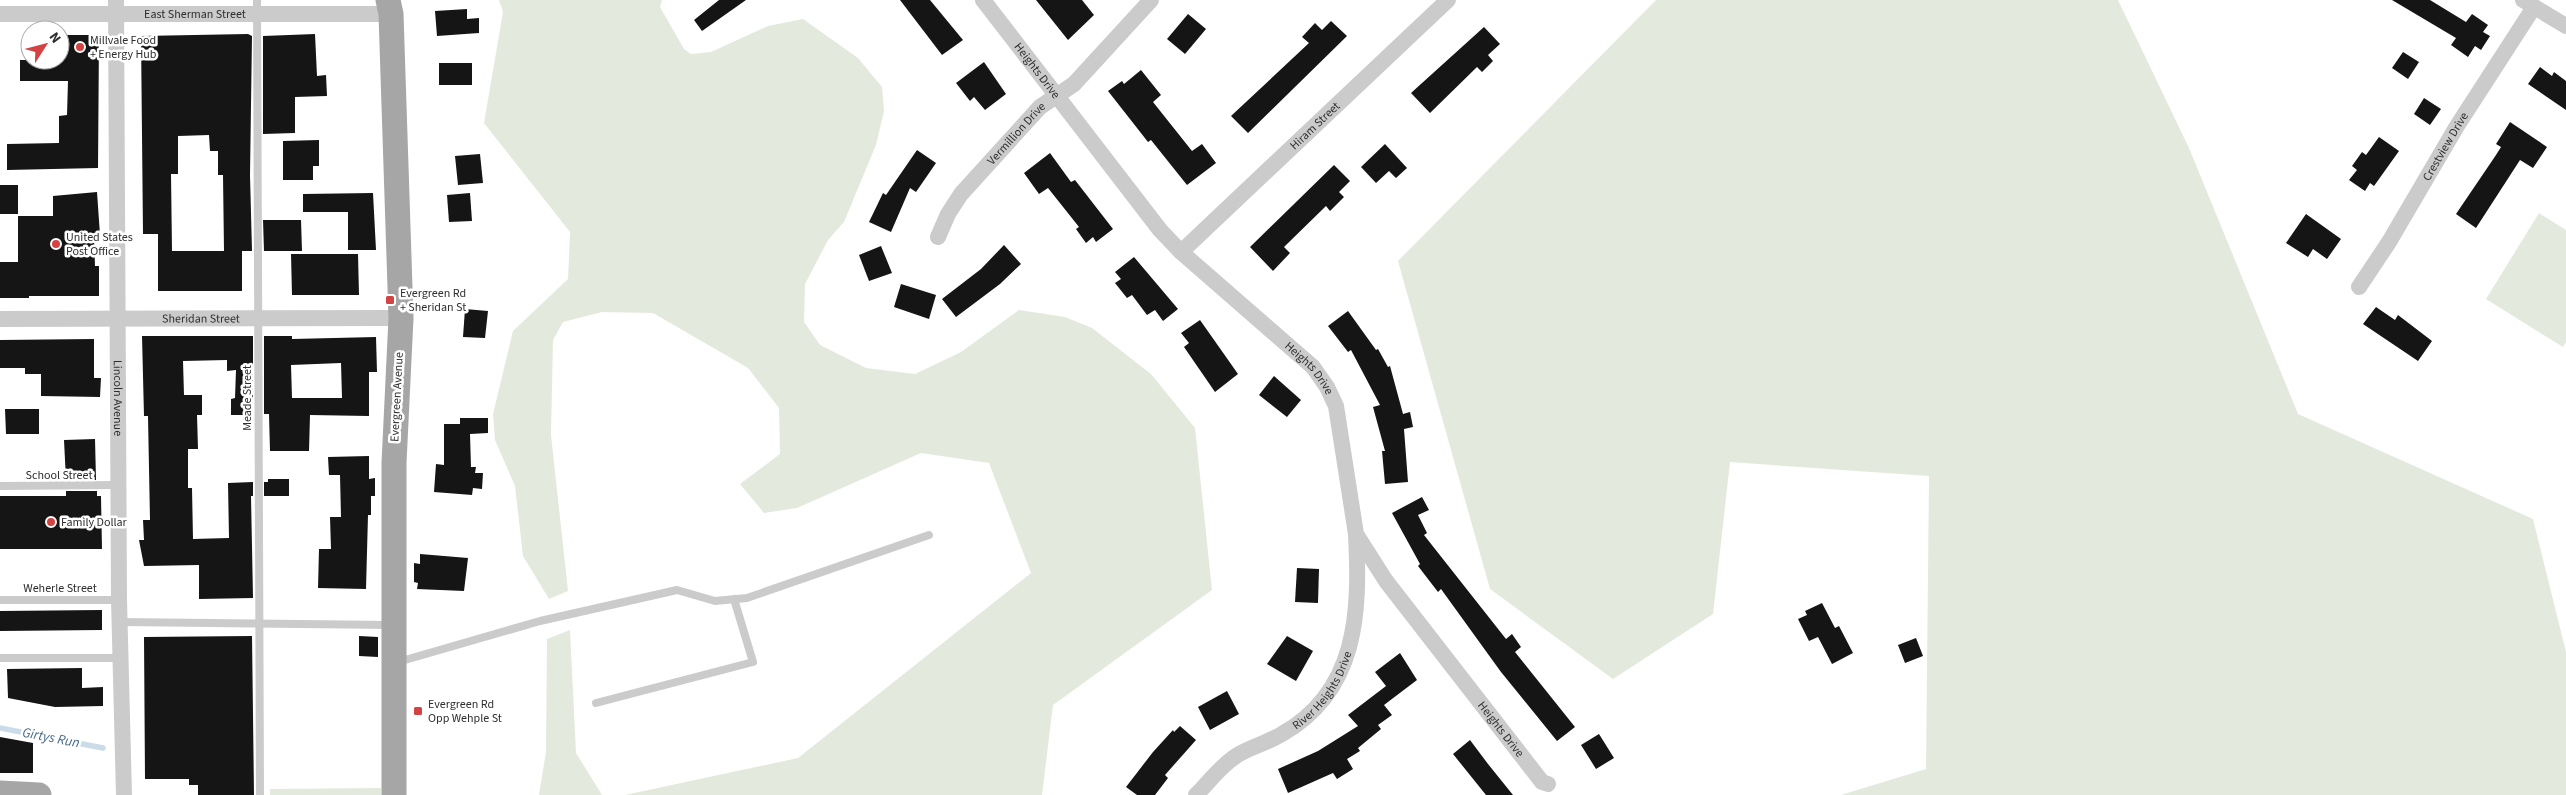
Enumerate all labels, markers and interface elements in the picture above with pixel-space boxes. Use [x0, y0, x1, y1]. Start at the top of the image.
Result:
street label: East Sherman Street [144, 6, 246, 23]
north arrow [20, 20, 70, 70]
text: N [44, 28, 66, 48]
place label: Millvale Food + Energy Hub [90, 32, 157, 63]
street label: Heights Drive [1010, 39, 1064, 102]
marker: Millvale Food + Energy Hub [74, 41, 86, 53]
street label: Vermillion Drive [983, 97, 1048, 168]
street label: Hiram Street [1286, 98, 1344, 154]
street label: Crestview Drive [2418, 109, 2472, 184]
place label: United States Post Office [66, 229, 133, 260]
marker: United States Post Office [50, 238, 62, 250]
place label: Evergreen Rd + Sheridan St [400, 285, 466, 316]
marker: Evergreen Rd + Sheridan St [384, 294, 396, 306]
street label: Sheridan Street [162, 310, 240, 327]
street label: Heights Drive [1281, 338, 1338, 397]
street label: Evergreen Avenue [386, 352, 408, 442]
street label: Lincoln Avenue [109, 360, 127, 436]
street label: Meade Street [239, 365, 256, 431]
street label: School Street [26, 467, 92, 484]
place label: Family Dollar [61, 514, 128, 531]
marker: Family Dollar [45, 516, 57, 528]
street label: Weherle Street [23, 580, 97, 597]
street label: River Heights Drive [1289, 649, 1356, 734]
place label: Evergreen Rd Opp Wehple St [428, 696, 502, 727]
street label: Heights Drive [1474, 698, 1528, 761]
marker: Evergreen Rd Opp Wehple St [412, 705, 424, 717]
water label: Girtys Run [21, 723, 81, 753]

